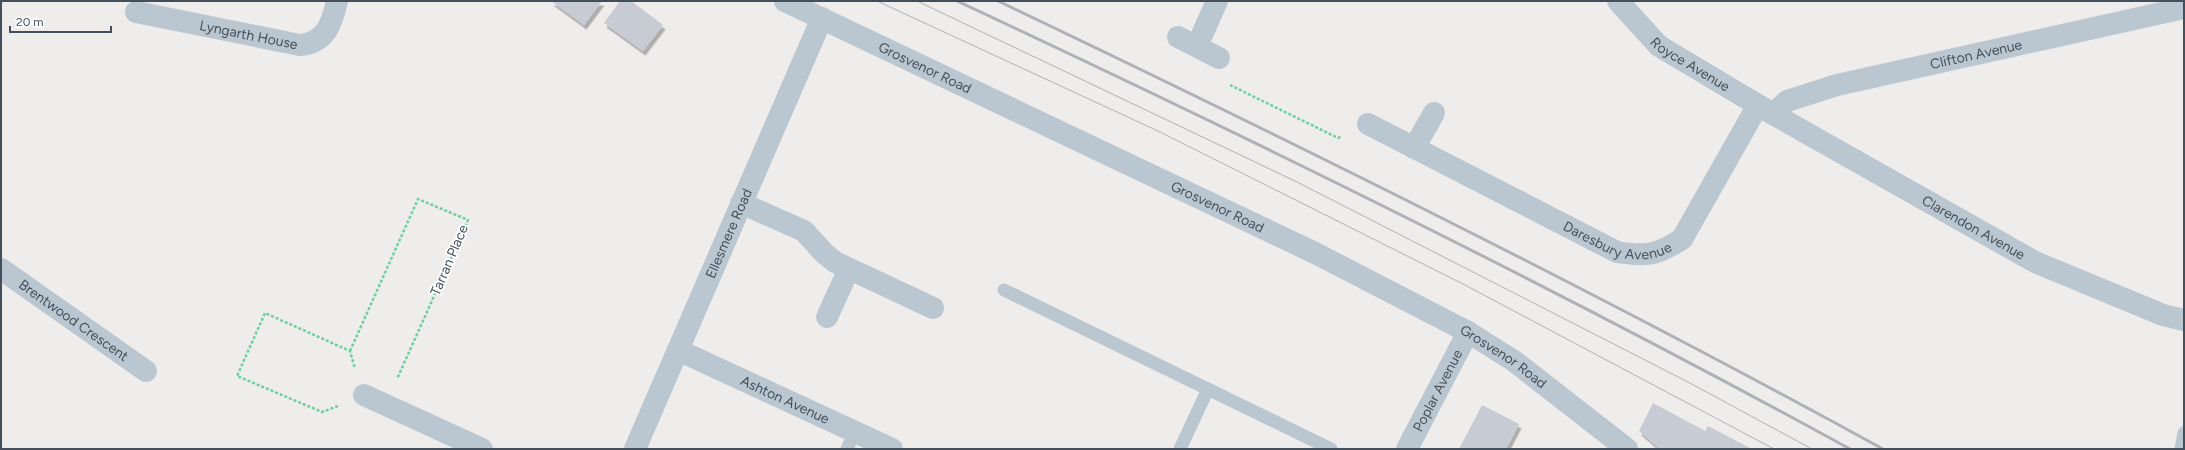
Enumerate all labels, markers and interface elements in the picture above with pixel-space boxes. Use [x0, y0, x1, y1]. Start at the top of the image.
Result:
scale bar [10, 8, 111, 34]
text: 20 m [16, 15, 44, 29]
street label: Lyngarth House [198, 17, 300, 53]
street label: Royce Avenue [1646, 34, 1733, 95]
street label: Clifton Avenue [1929, 36, 2024, 73]
street label: Grosvenor Road [875, 39, 974, 97]
street label: Grosvenor Road [1168, 178, 1267, 237]
street label: Ellesmere Road [702, 186, 756, 281]
street label: Clarendon Avenue [1919, 192, 2028, 264]
street label: Daresbury Avenue [1560, 218, 1675, 264]
street label: Tarran Place [427, 222, 472, 298]
street label: Brentwood Crescent [15, 276, 132, 365]
street label: Grosvenor Road [1457, 321, 1550, 392]
street label: Poplar Avenue [1410, 346, 1467, 435]
street label: Ashton Avenue [738, 372, 832, 428]

